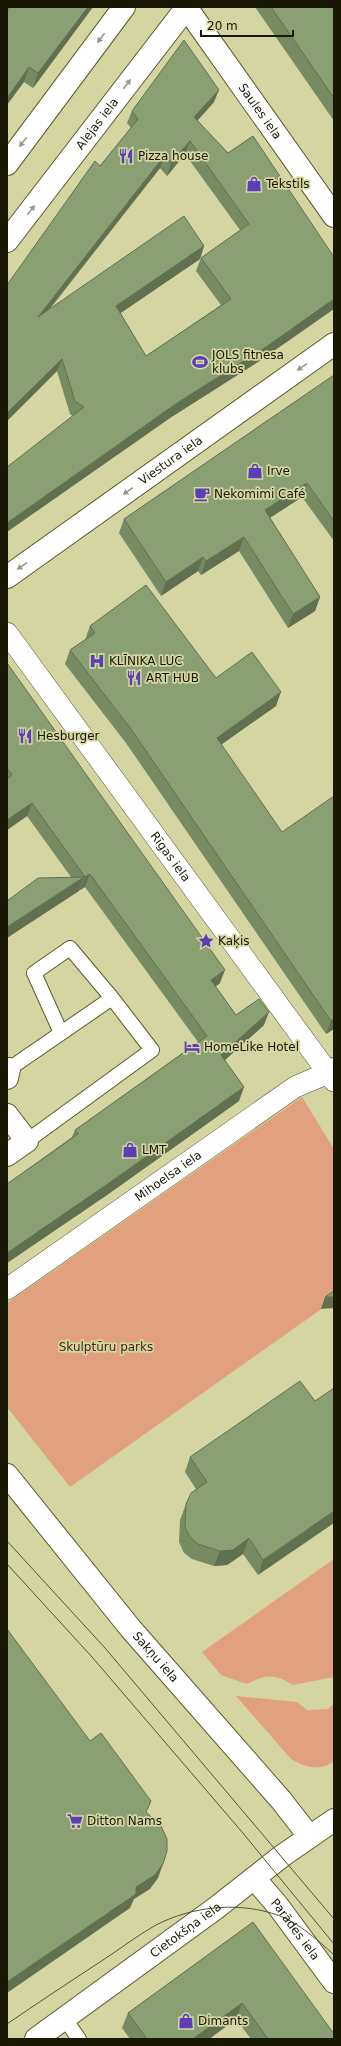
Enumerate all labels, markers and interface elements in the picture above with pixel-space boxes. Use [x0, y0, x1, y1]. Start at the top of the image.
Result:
scale bar [201, 12, 293, 38]
text: 20 m [207, 19, 238, 33]
one-way arrow [97, 33, 105, 44]
one-way arrow [123, 79, 131, 90]
street label: Saules iela [236, 81, 284, 142]
street label: Alejas iela [73, 95, 121, 152]
one-way arrow [19, 137, 27, 148]
restaurant icon: Pizza house [117, 147, 135, 165]
place label: Pizza house [138, 149, 208, 163]
shop icon: Tekstils [245, 175, 263, 193]
place label: Tekstils [265, 177, 310, 191]
one-way arrow [26, 204, 35, 215]
place label: JOLS fitnesa klubs [211, 348, 284, 376]
sports icon: JOLS fitnesa klubs [191, 353, 209, 371]
one-way arrow [297, 363, 308, 371]
street label: Viestura iela [136, 433, 205, 488]
shop icon: Irve [246, 462, 264, 480]
place label: Irve [267, 464, 290, 478]
cafe icon: Nekomimi Café [193, 485, 211, 503]
one-way arrow [123, 487, 133, 495]
place label: Nekomimi Café [214, 487, 305, 501]
one-way arrow [17, 562, 27, 570]
hospital icon: KLĪNIKA LUC [88, 652, 106, 670]
place label: KLĪNIKA LUC [109, 654, 183, 668]
restaurant icon: ART HUB [125, 669, 143, 687]
place label: ART HUB [146, 671, 199, 685]
restaurant icon: Hesburger [16, 727, 34, 745]
place label: Hesburger [37, 729, 100, 743]
street label: Rīgas iela [147, 829, 193, 884]
place icon: Kaķis [197, 932, 215, 950]
place label: Kaķis [218, 934, 250, 948]
hotel icon: HomeLike Hotel [183, 1038, 201, 1056]
place label: HomeLike Hotel [204, 1040, 299, 1054]
shop icon: LMT [121, 1141, 139, 1159]
place label: LMT [142, 1143, 167, 1157]
street label: Mihoelsa iela [132, 1148, 204, 1204]
park label: Skulptūru parks [59, 1340, 153, 1354]
street label: Sakņu iela [130, 1629, 181, 1685]
supermarket icon: Ditton Nams [66, 1812, 84, 1830]
place label: Ditton Nams [87, 1814, 162, 1828]
street label: Parādes iela [268, 1896, 323, 1963]
street label: Cietokšņa iela [147, 1900, 224, 1961]
shop icon: Dimants [177, 2012, 195, 2030]
place label: Dimants [198, 2014, 248, 2028]

